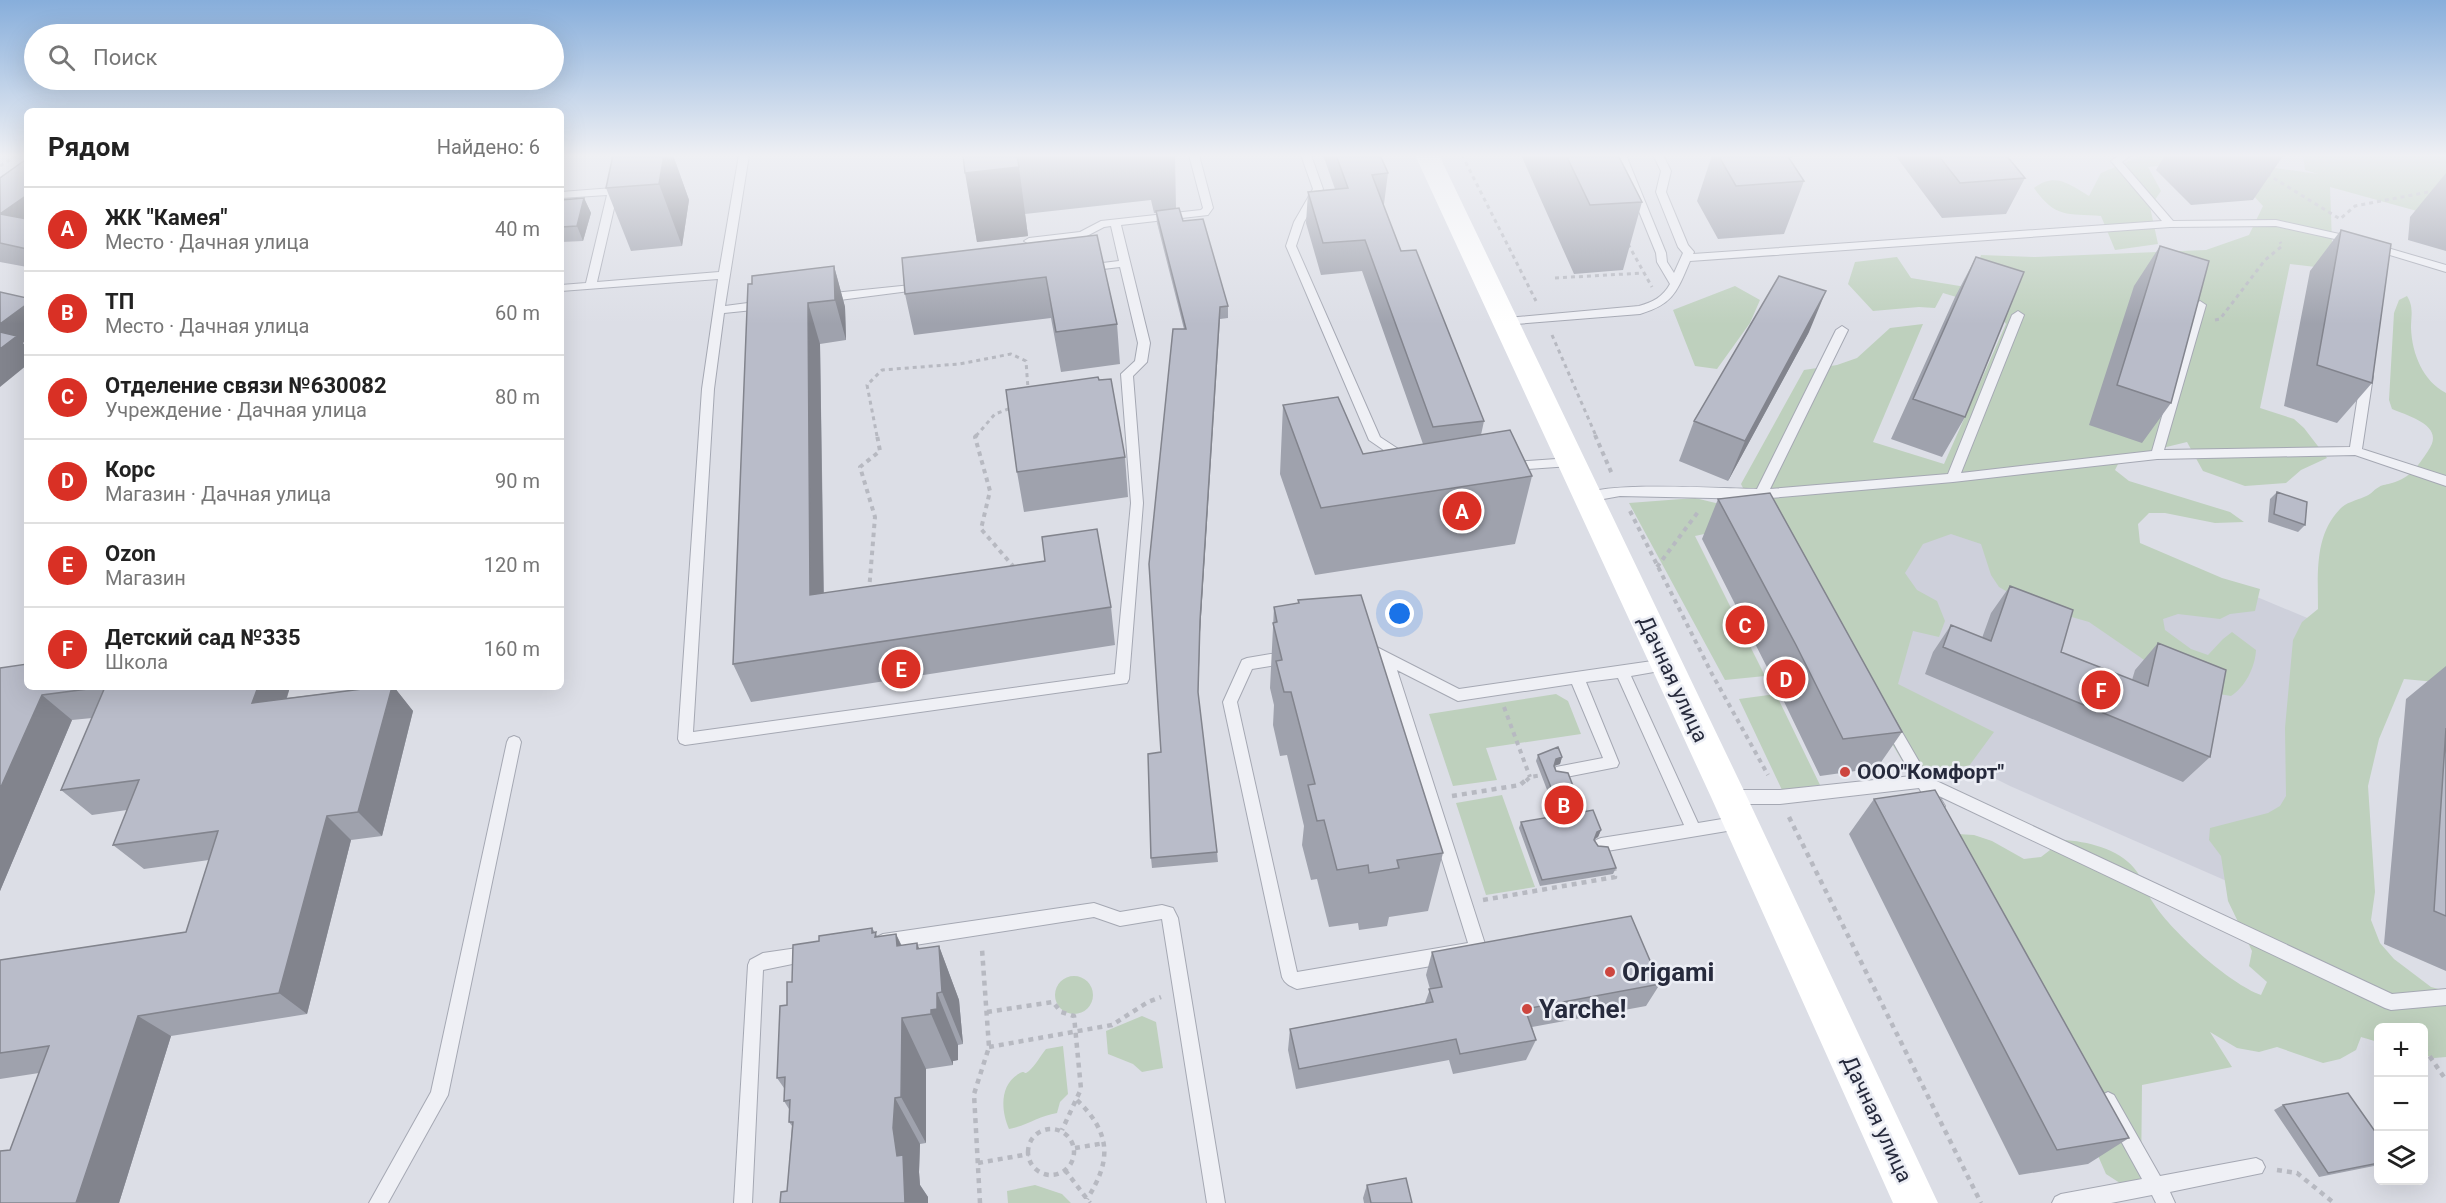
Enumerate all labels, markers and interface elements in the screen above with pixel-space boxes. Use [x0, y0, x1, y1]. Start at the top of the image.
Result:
search box [24, 24, 564, 90]
icon: search [45, 41, 78, 74]
text: Поиск [93, 45, 157, 70]
text: Рядом [48, 132, 130, 162]
text: Найдено: 6 [437, 135, 540, 159]
text: ЖК "Камея" [105, 205, 228, 230]
text: A [61, 217, 74, 241]
text: 40 m [495, 217, 540, 241]
text: Место · Дачная улица [105, 230, 309, 254]
text: ТП [105, 289, 134, 314]
text: B [61, 301, 74, 325]
text: 60 m [495, 301, 540, 325]
text: Место · Дачная улица [105, 314, 309, 338]
text: Отделение связи №630082 [105, 373, 387, 398]
text: C [61, 385, 74, 409]
text: 80 m [495, 385, 540, 409]
text: Учреждение · Дачная улица [105, 398, 367, 422]
text: Корс [105, 457, 155, 482]
text: D [61, 469, 74, 493]
text: 90 m [495, 469, 540, 493]
text: Магазин · Дачная улица [105, 482, 331, 506]
pin: A [1442, 488, 1482, 534]
text: Ozon [105, 541, 156, 566]
text: E [62, 553, 73, 577]
text: 120 m [484, 553, 540, 577]
text: Магазин [105, 566, 186, 590]
your location [1385, 599, 1414, 628]
pin: C [1726, 602, 1764, 648]
street label: Дачная улица [1633, 612, 1713, 746]
text: Детский сад №335 [105, 625, 301, 650]
text: F [62, 637, 73, 661]
text: 160 m [484, 637, 540, 661]
pin: E [882, 646, 920, 692]
text: Школа [105, 650, 168, 674]
pin: D [1766, 656, 1806, 702]
pin: F [2082, 668, 2120, 712]
place label: ООО"Комфорт" [1857, 760, 2005, 784]
marker: ООО"Комфорт" [1838, 765, 1852, 779]
pin: B [1544, 782, 1584, 828]
place label: Origami [1622, 957, 1715, 987]
marker: Origami [1603, 965, 1617, 979]
place label: Yarche! [1539, 994, 1627, 1024]
marker: Yarche! [1520, 1002, 1534, 1016]
map controls [2374, 1023, 2428, 1185]
button: + [2374, 1023, 2428, 1077]
street label: Дачная улица [1837, 1052, 1917, 1186]
button: − [2374, 1077, 2428, 1131]
button: layers [2374, 1131, 2428, 1185]

